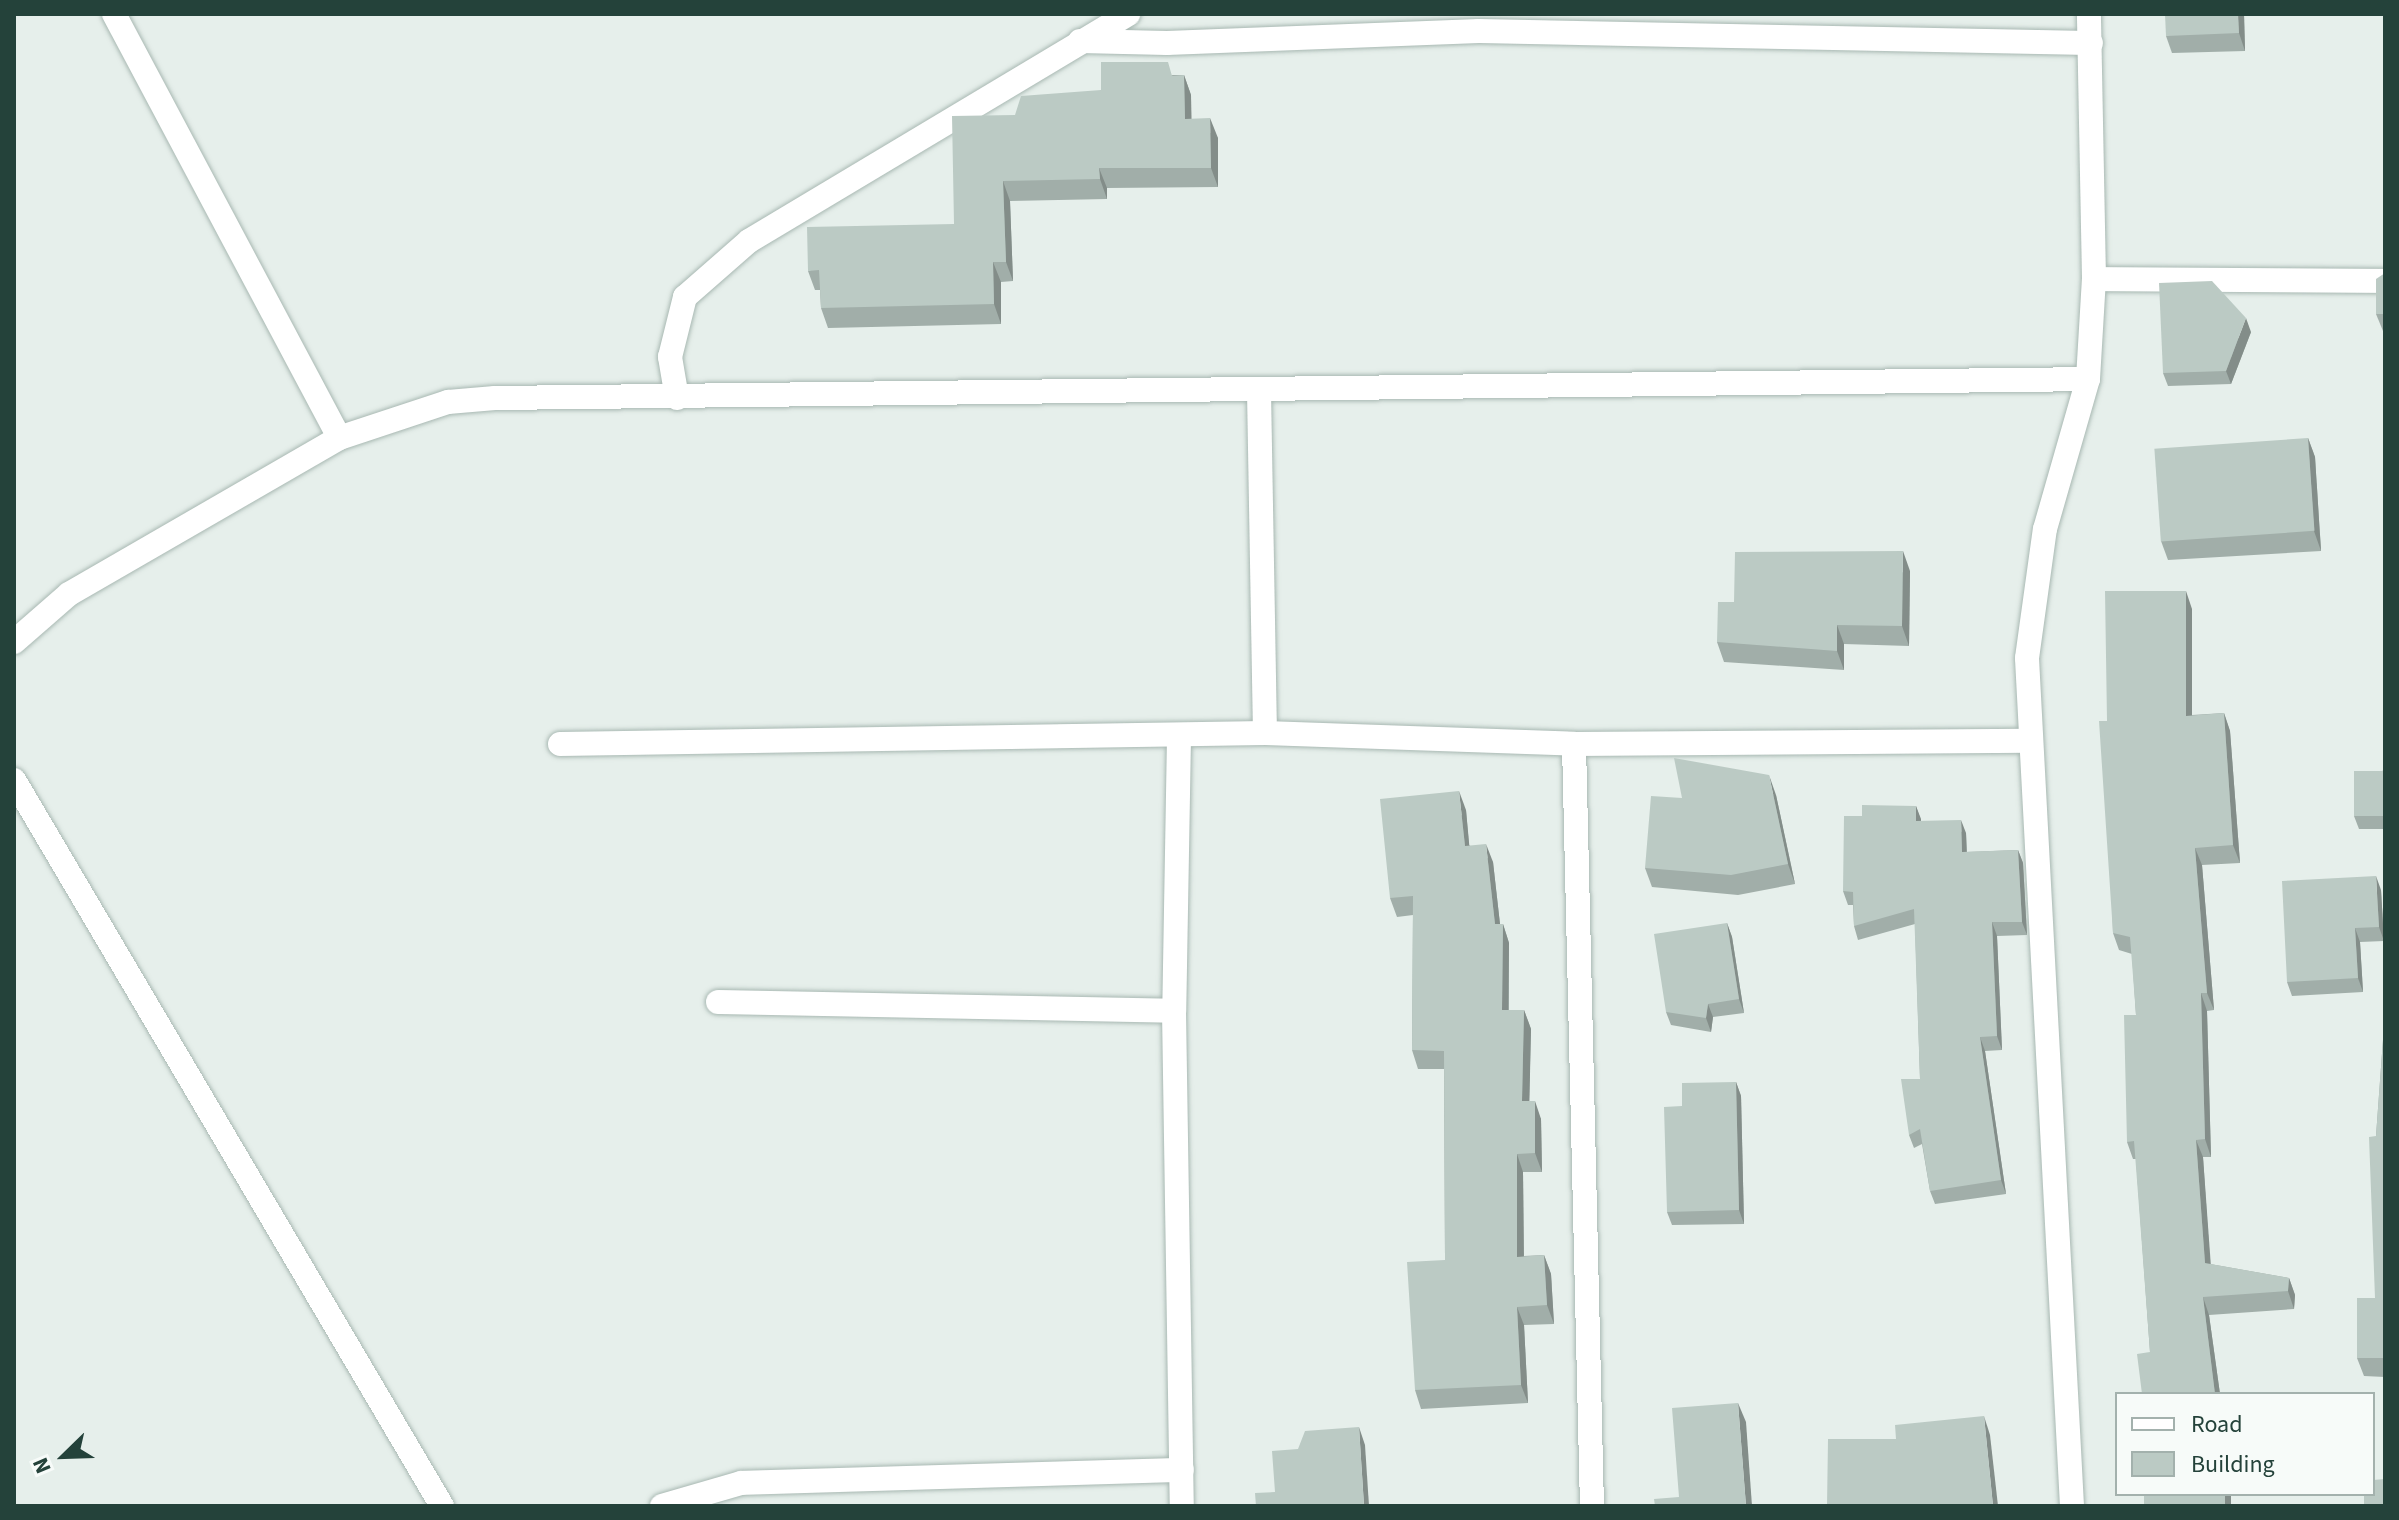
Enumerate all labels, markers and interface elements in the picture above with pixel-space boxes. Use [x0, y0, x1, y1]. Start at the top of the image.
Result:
legend [2115, 1392, 2375, 1496]
text: Road [2191, 1407, 2243, 1442]
north arrow [24, 1416, 104, 1496]
text: Building [2191, 1447, 2275, 1482]
text: N [24, 1452, 59, 1478]

